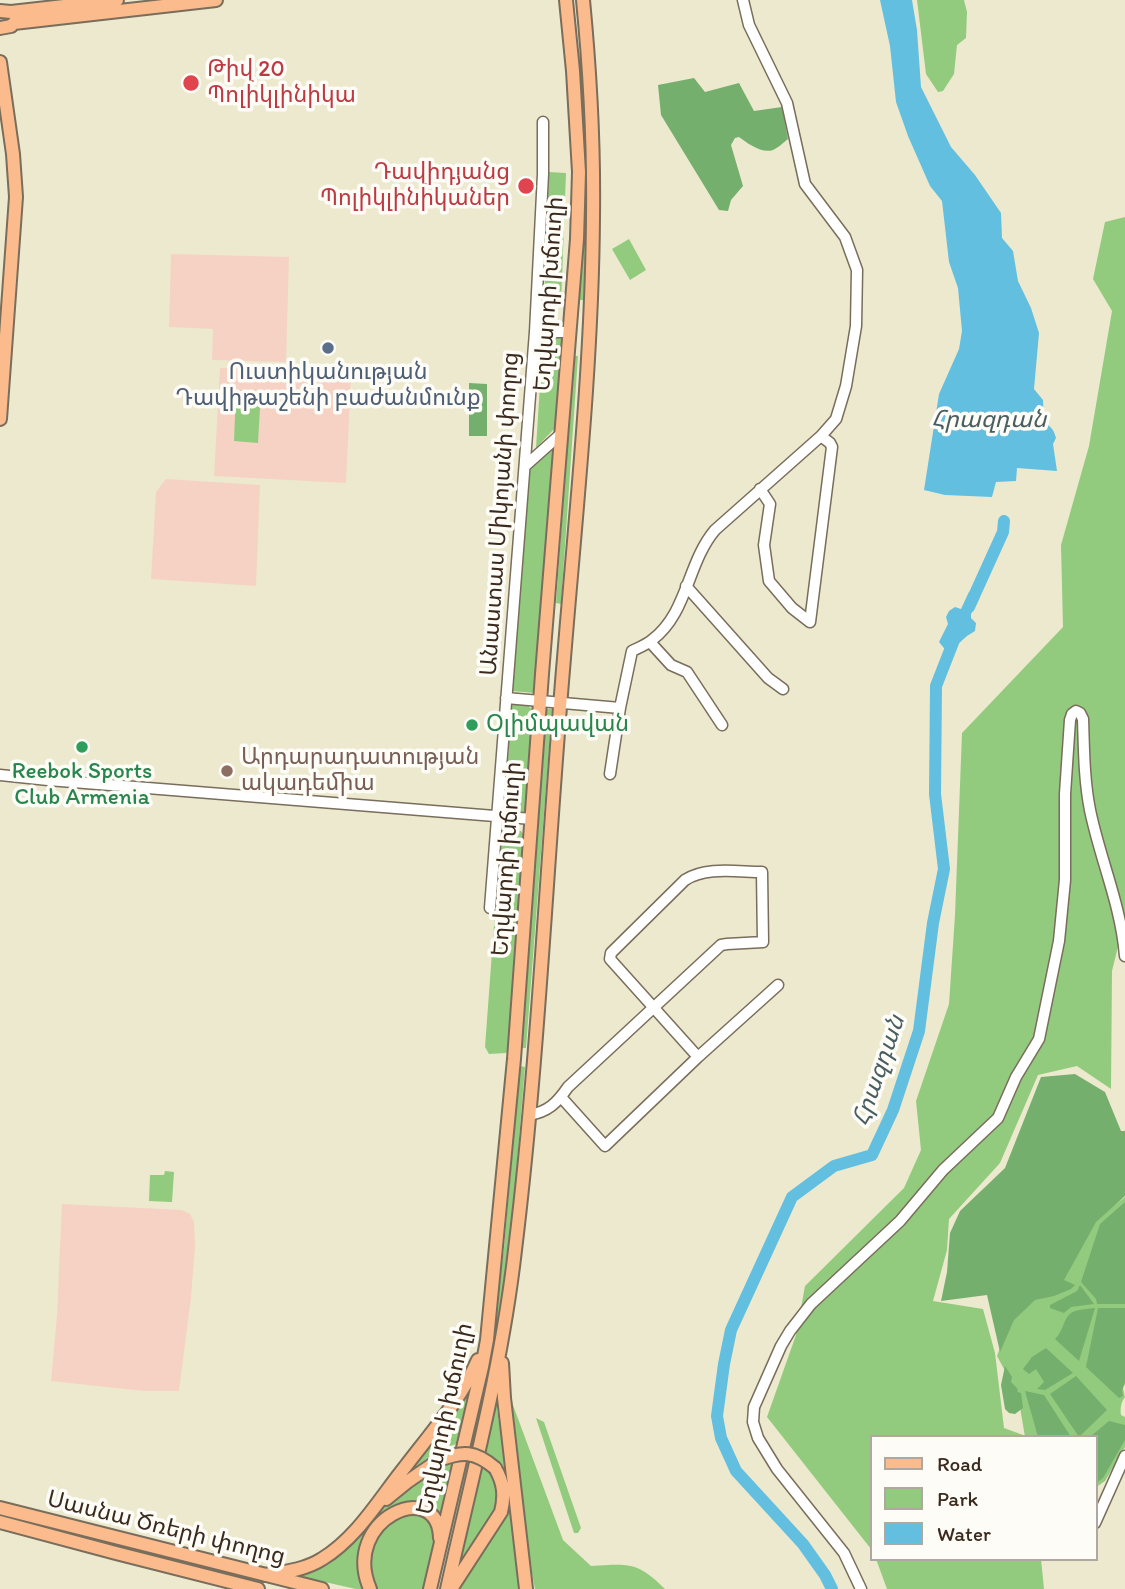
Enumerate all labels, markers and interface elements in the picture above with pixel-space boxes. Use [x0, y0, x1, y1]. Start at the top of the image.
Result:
place label: Թիվ 20 Պոլիկլինիկա [207, 56, 356, 110]
marker: Թիվ 20 Պոլիկլինիկա [181, 73, 201, 93]
place label: Դավիդյանց Պոլիկլինիկաներ [320, 159, 510, 213]
marker: Դավիդյանց Պոլիկլինիկաներ [516, 176, 536, 196]
street label: Եղվարդի խճուղի [529, 196, 571, 392]
marker: Ուստիկանության Դավիթաշենի բաժանմունք [320, 340, 336, 356]
street label: Անաստաս Միկոյանի փողոց [476, 351, 526, 677]
place label: Ուստիկանության Դավիթաշենի բաժանմունք [175, 359, 481, 413]
water label: Հրազդան [932, 407, 1046, 435]
place label: Օլիմպավան [486, 711, 629, 739]
marker: Օլիմպավան [464, 717, 480, 733]
marker: Reebok Sports Club Armenia [74, 739, 90, 755]
place label: Արդարադատության ակադեմիա [241, 744, 479, 798]
place label: Reebok Sports Club Armenia [12, 758, 152, 812]
street label: Եղվարդի խճուղի [487, 761, 529, 957]
marker: Արդարադատության ակադեմիա [219, 763, 235, 779]
water label: Հրազդան [848, 1012, 912, 1130]
street label: Եղվարդի խճուղի [412, 1321, 480, 1517]
legend [870, 1435, 1097, 1561]
text: Road [937, 1451, 982, 1476]
street label: Սասնա Ծռերի փողոց [44, 1486, 288, 1572]
text: Park [937, 1486, 978, 1511]
text: Water [937, 1521, 991, 1546]

